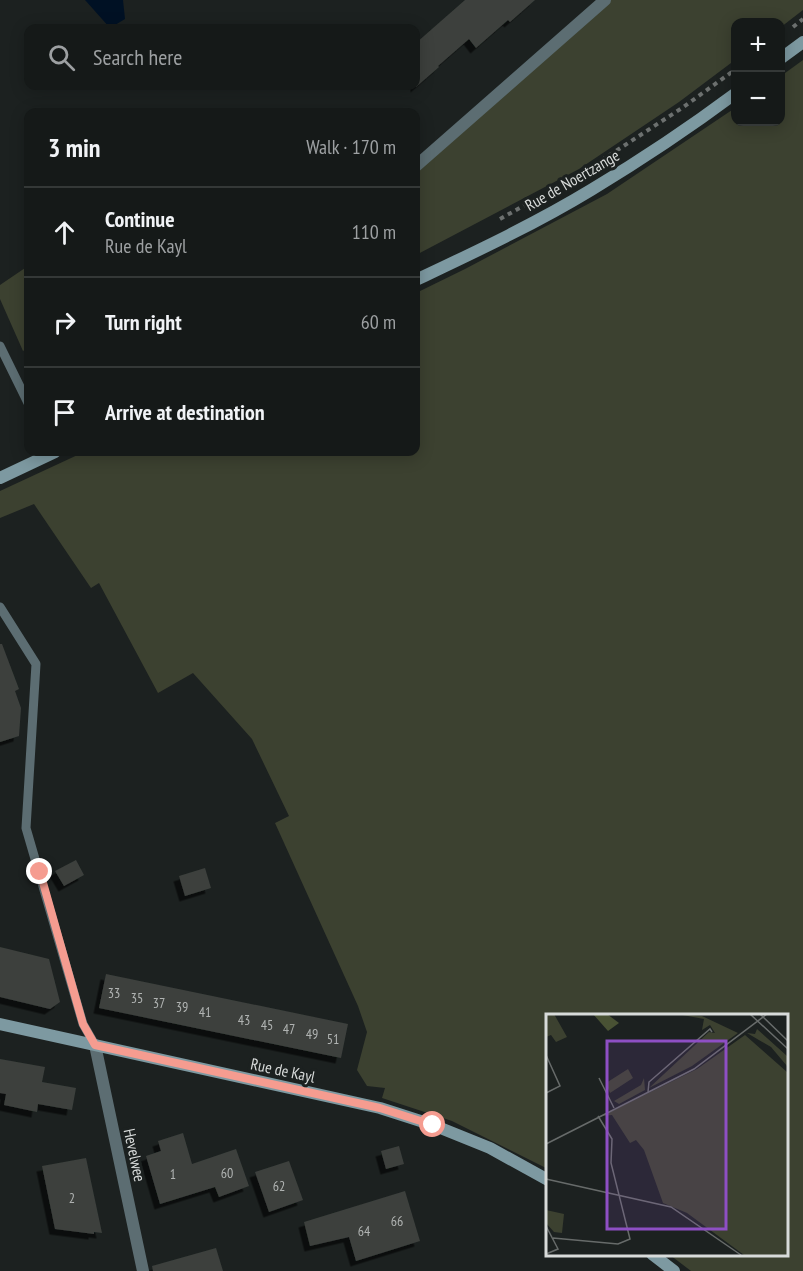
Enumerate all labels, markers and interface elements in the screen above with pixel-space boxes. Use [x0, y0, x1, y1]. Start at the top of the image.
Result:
map controls [731, 18, 785, 126]
button: + [731, 18, 785, 72]
search box [24, 24, 420, 90]
icon: search [45, 41, 78, 74]
text: Search here [93, 43, 182, 71]
button: − [731, 72, 785, 126]
text: 3 min [48, 131, 101, 164]
text: Walk · 170 m [306, 134, 396, 160]
street label: Rue de Noertzange [521, 145, 623, 215]
text: Continue [105, 205, 175, 233]
icon: ahead [48, 216, 81, 249]
text: 110 m [352, 219, 396, 245]
text: Rue de Kayl [105, 233, 187, 259]
icon: right [48, 306, 81, 339]
text: Turn right [105, 308, 182, 336]
text: 60 m [361, 309, 396, 335]
icon: arrive [48, 396, 81, 429]
text: Arrive at destination [105, 398, 265, 426]
route end [26, 858, 52, 884]
house number: 33 [108, 984, 120, 1002]
house number: 35 [131, 989, 143, 1007]
house number: 37 [153, 994, 165, 1012]
house number: 39 [176, 998, 188, 1016]
house number: 41 [199, 1003, 211, 1021]
house number: 43 [238, 1011, 250, 1029]
inset map [546, 1014, 788, 1256]
house number: 45 [261, 1016, 273, 1034]
house number: 47 [283, 1020, 295, 1038]
house number: 49 [306, 1025, 318, 1043]
house number: 51 [327, 1030, 339, 1048]
street label: Rue de Kayl [249, 1053, 317, 1087]
route start [419, 1111, 445, 1137]
street label: Hevelwee [120, 1127, 150, 1183]
house number: 60 [221, 1164, 233, 1182]
house number: 1 [170, 1165, 176, 1183]
house number: 62 [273, 1177, 285, 1195]
house number: 2 [69, 1189, 75, 1207]
house number: 66 [391, 1212, 403, 1230]
house number: 64 [358, 1222, 371, 1240]

